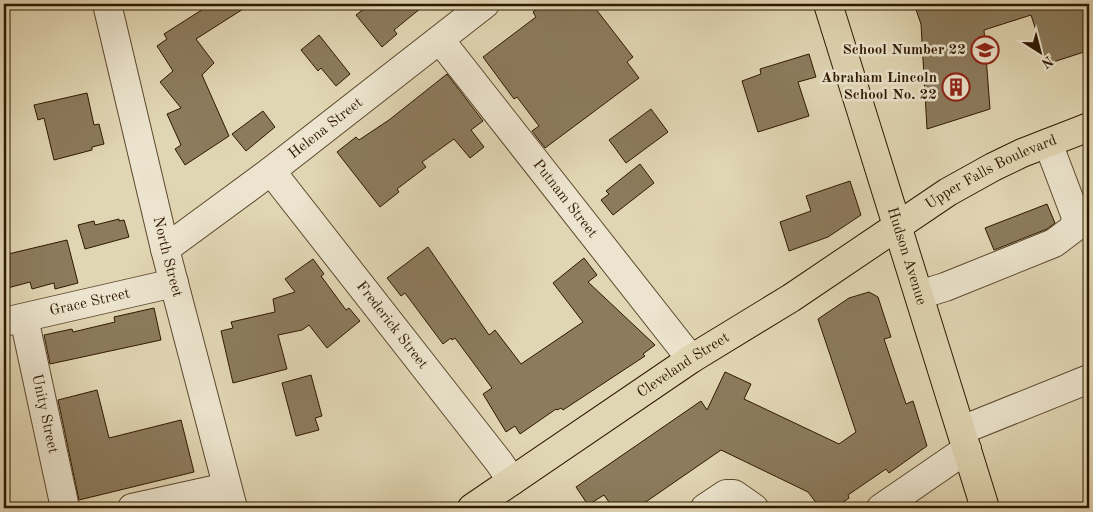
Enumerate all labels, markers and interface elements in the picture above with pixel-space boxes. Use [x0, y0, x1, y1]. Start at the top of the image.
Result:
north arrow [1016, 28, 1066, 78]
school or university icon: School Number 22 [970, 35, 1000, 65]
place label: School Number 22 [843, 43, 966, 58]
text: N [1038, 53, 1055, 71]
place label: Abraham Lincoln School No. 22 [821, 71, 937, 103]
building icon: Abraham Lincoln School No. 22 [941, 72, 971, 102]
street label: Helena Street [286, 95, 366, 162]
street label: Upper Falls Boulevard [923, 133, 1059, 212]
street label: Putnam Street [530, 157, 600, 241]
street label: Hudson Avenue [884, 205, 929, 307]
street label: North Street [150, 215, 185, 299]
street label: Frederick Street [353, 279, 431, 372]
street label: Grace Street [48, 286, 131, 319]
street label: Cleveland Street [635, 330, 732, 401]
street label: Unity Street [29, 373, 61, 455]

